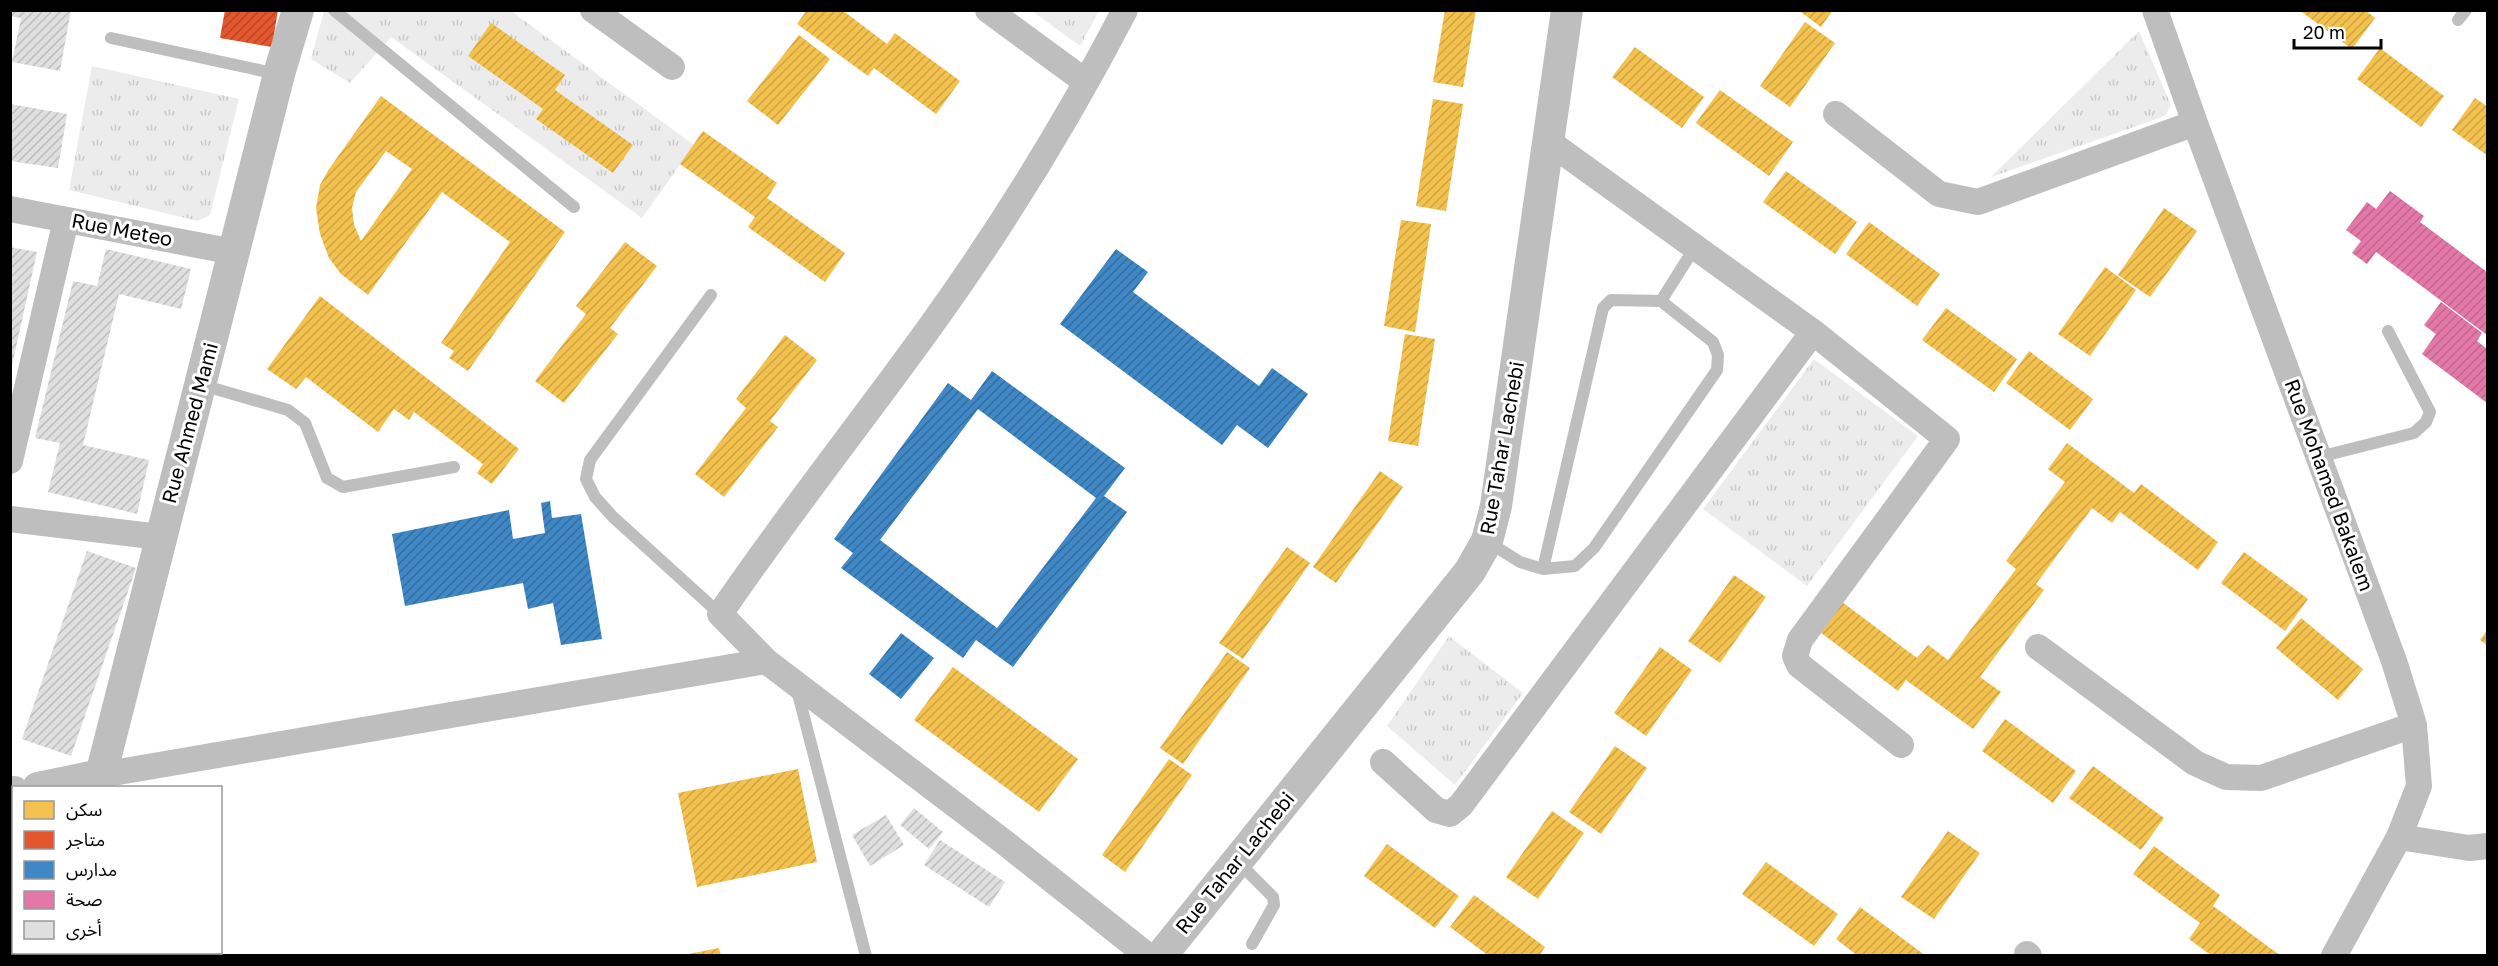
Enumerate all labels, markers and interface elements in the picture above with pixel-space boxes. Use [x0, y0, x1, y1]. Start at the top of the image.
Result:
scale bar [2294, 12, 2381, 50]
text: 20 m [2303, 21, 2345, 43]
street label: Rue Meteo [70, 207, 175, 251]
street label: Rue Ahmed Mami [156, 340, 222, 506]
street label: Rue Tahar Lachebi [1474, 359, 1528, 536]
street label: Rue Mohamed Bakalem [2280, 375, 2380, 594]
legend [12, 786, 222, 954]
street label: Rue Tahar Lachebi [1170, 787, 1299, 938]
text: سكن [66, 798, 102, 821]
text: متاجر [65, 828, 105, 851]
text: مدارس [66, 858, 117, 881]
text: صحة [66, 888, 102, 910]
text: أخرى [66, 918, 102, 941]

